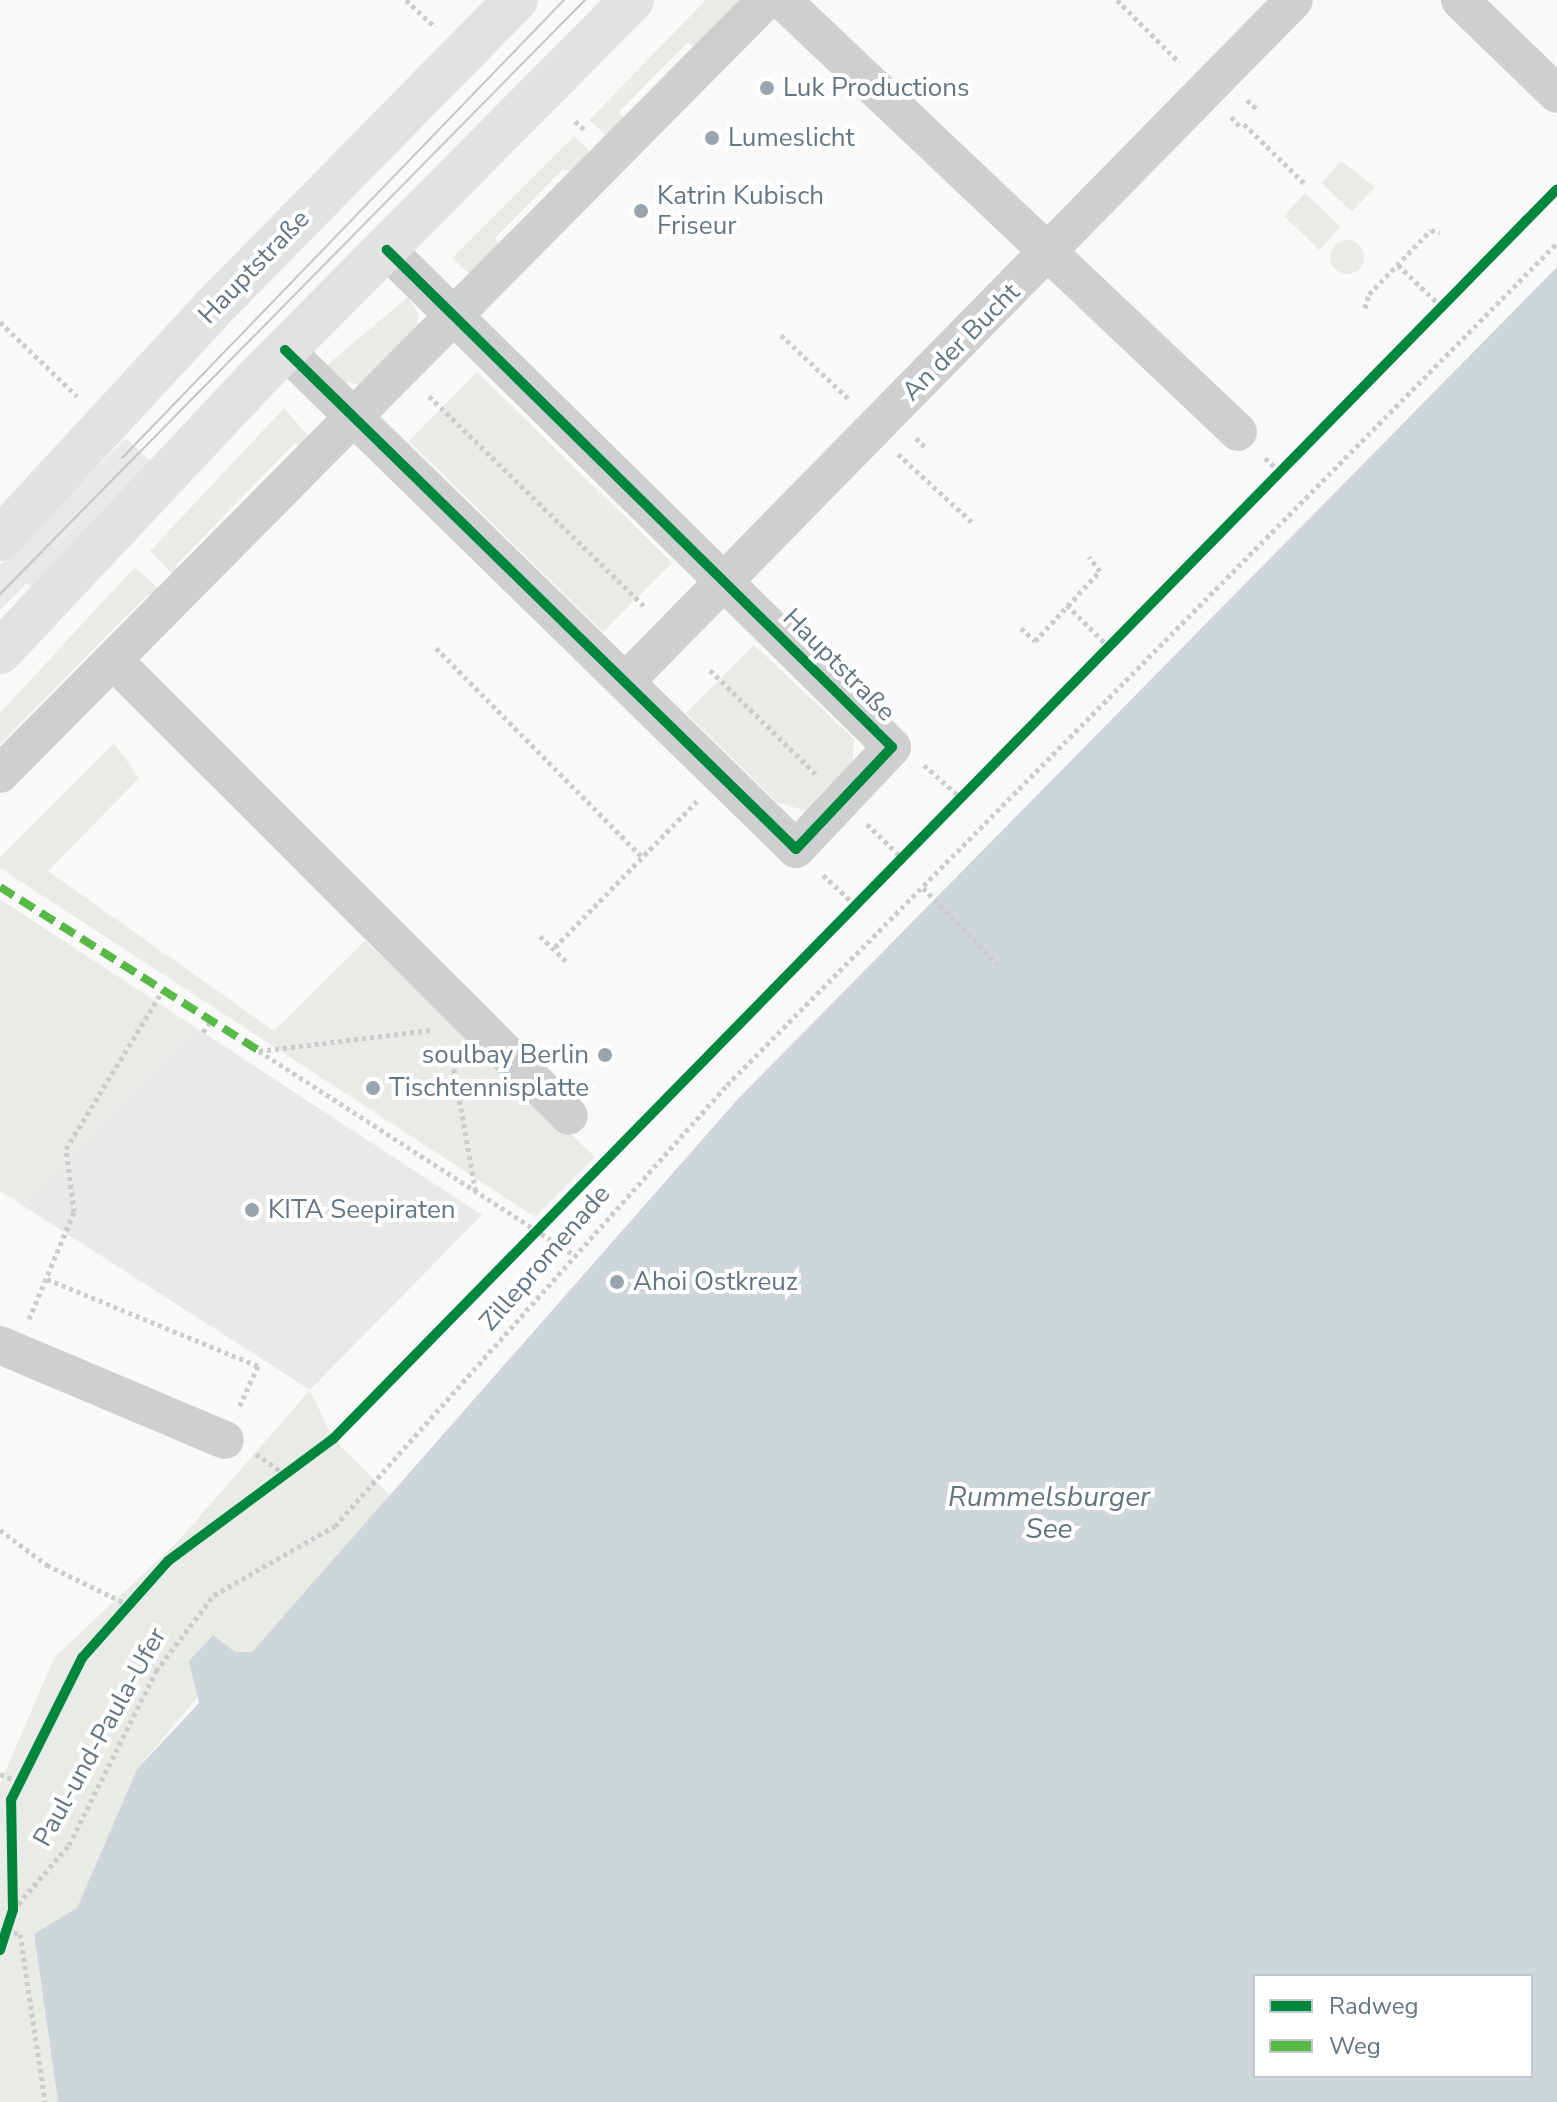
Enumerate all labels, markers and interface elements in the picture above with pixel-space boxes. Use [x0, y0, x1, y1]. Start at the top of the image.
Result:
place label: Luk Productions [783, 72, 970, 104]
marker: Luk Productions [758, 79, 776, 97]
place label: Lumeslicht [728, 122, 855, 154]
marker: Lumeslicht [703, 129, 721, 147]
place label: Katrin Kubisch Friseur [657, 180, 824, 242]
marker: Katrin Kubisch Friseur [632, 202, 650, 220]
street label: Hauptstraße [192, 203, 316, 331]
street label: An der Bucht [896, 277, 1026, 407]
street label: Hauptstraße [776, 602, 902, 728]
place label: soulbay Berlin [422, 1039, 589, 1071]
marker: soulbay Berlin [596, 1046, 614, 1064]
place label: Tischtennisplatte [389, 1072, 589, 1104]
marker: Tischtennisplatte [364, 1079, 382, 1097]
street label: Zillepromenade [473, 1179, 617, 1337]
place label: KITA Seepiraten [268, 1194, 456, 1226]
marker: KITA Seepiraten [243, 1201, 261, 1219]
place label: Ahoi Ostkreuz [633, 1266, 798, 1298]
marker: Ahoi Ostkreuz [608, 1273, 626, 1291]
water label: Rummelsburger See [948, 1480, 1150, 1546]
street label: Paul-und-Paula-Ufer [27, 1622, 173, 1852]
legend [1253, 1974, 1533, 2078]
text: Radweg [1329, 1990, 1419, 2022]
text: Weg [1329, 2030, 1381, 2062]

